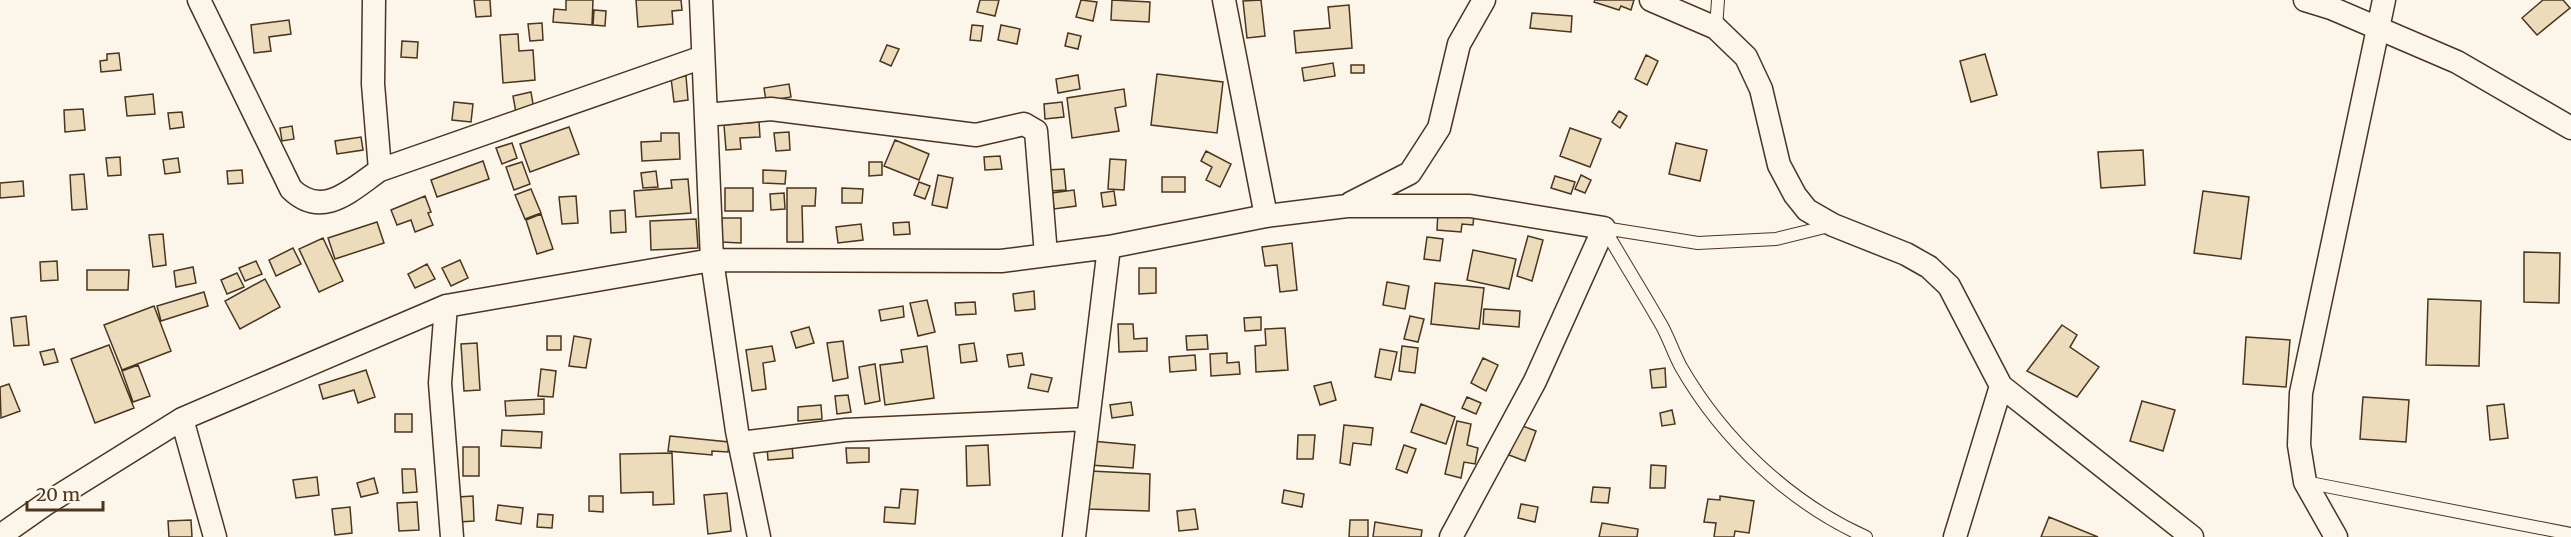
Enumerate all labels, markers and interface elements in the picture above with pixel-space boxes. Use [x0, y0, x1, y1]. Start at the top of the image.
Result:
scale bar [27, 474, 104, 512]
text: 20 m [36, 483, 80, 506]

